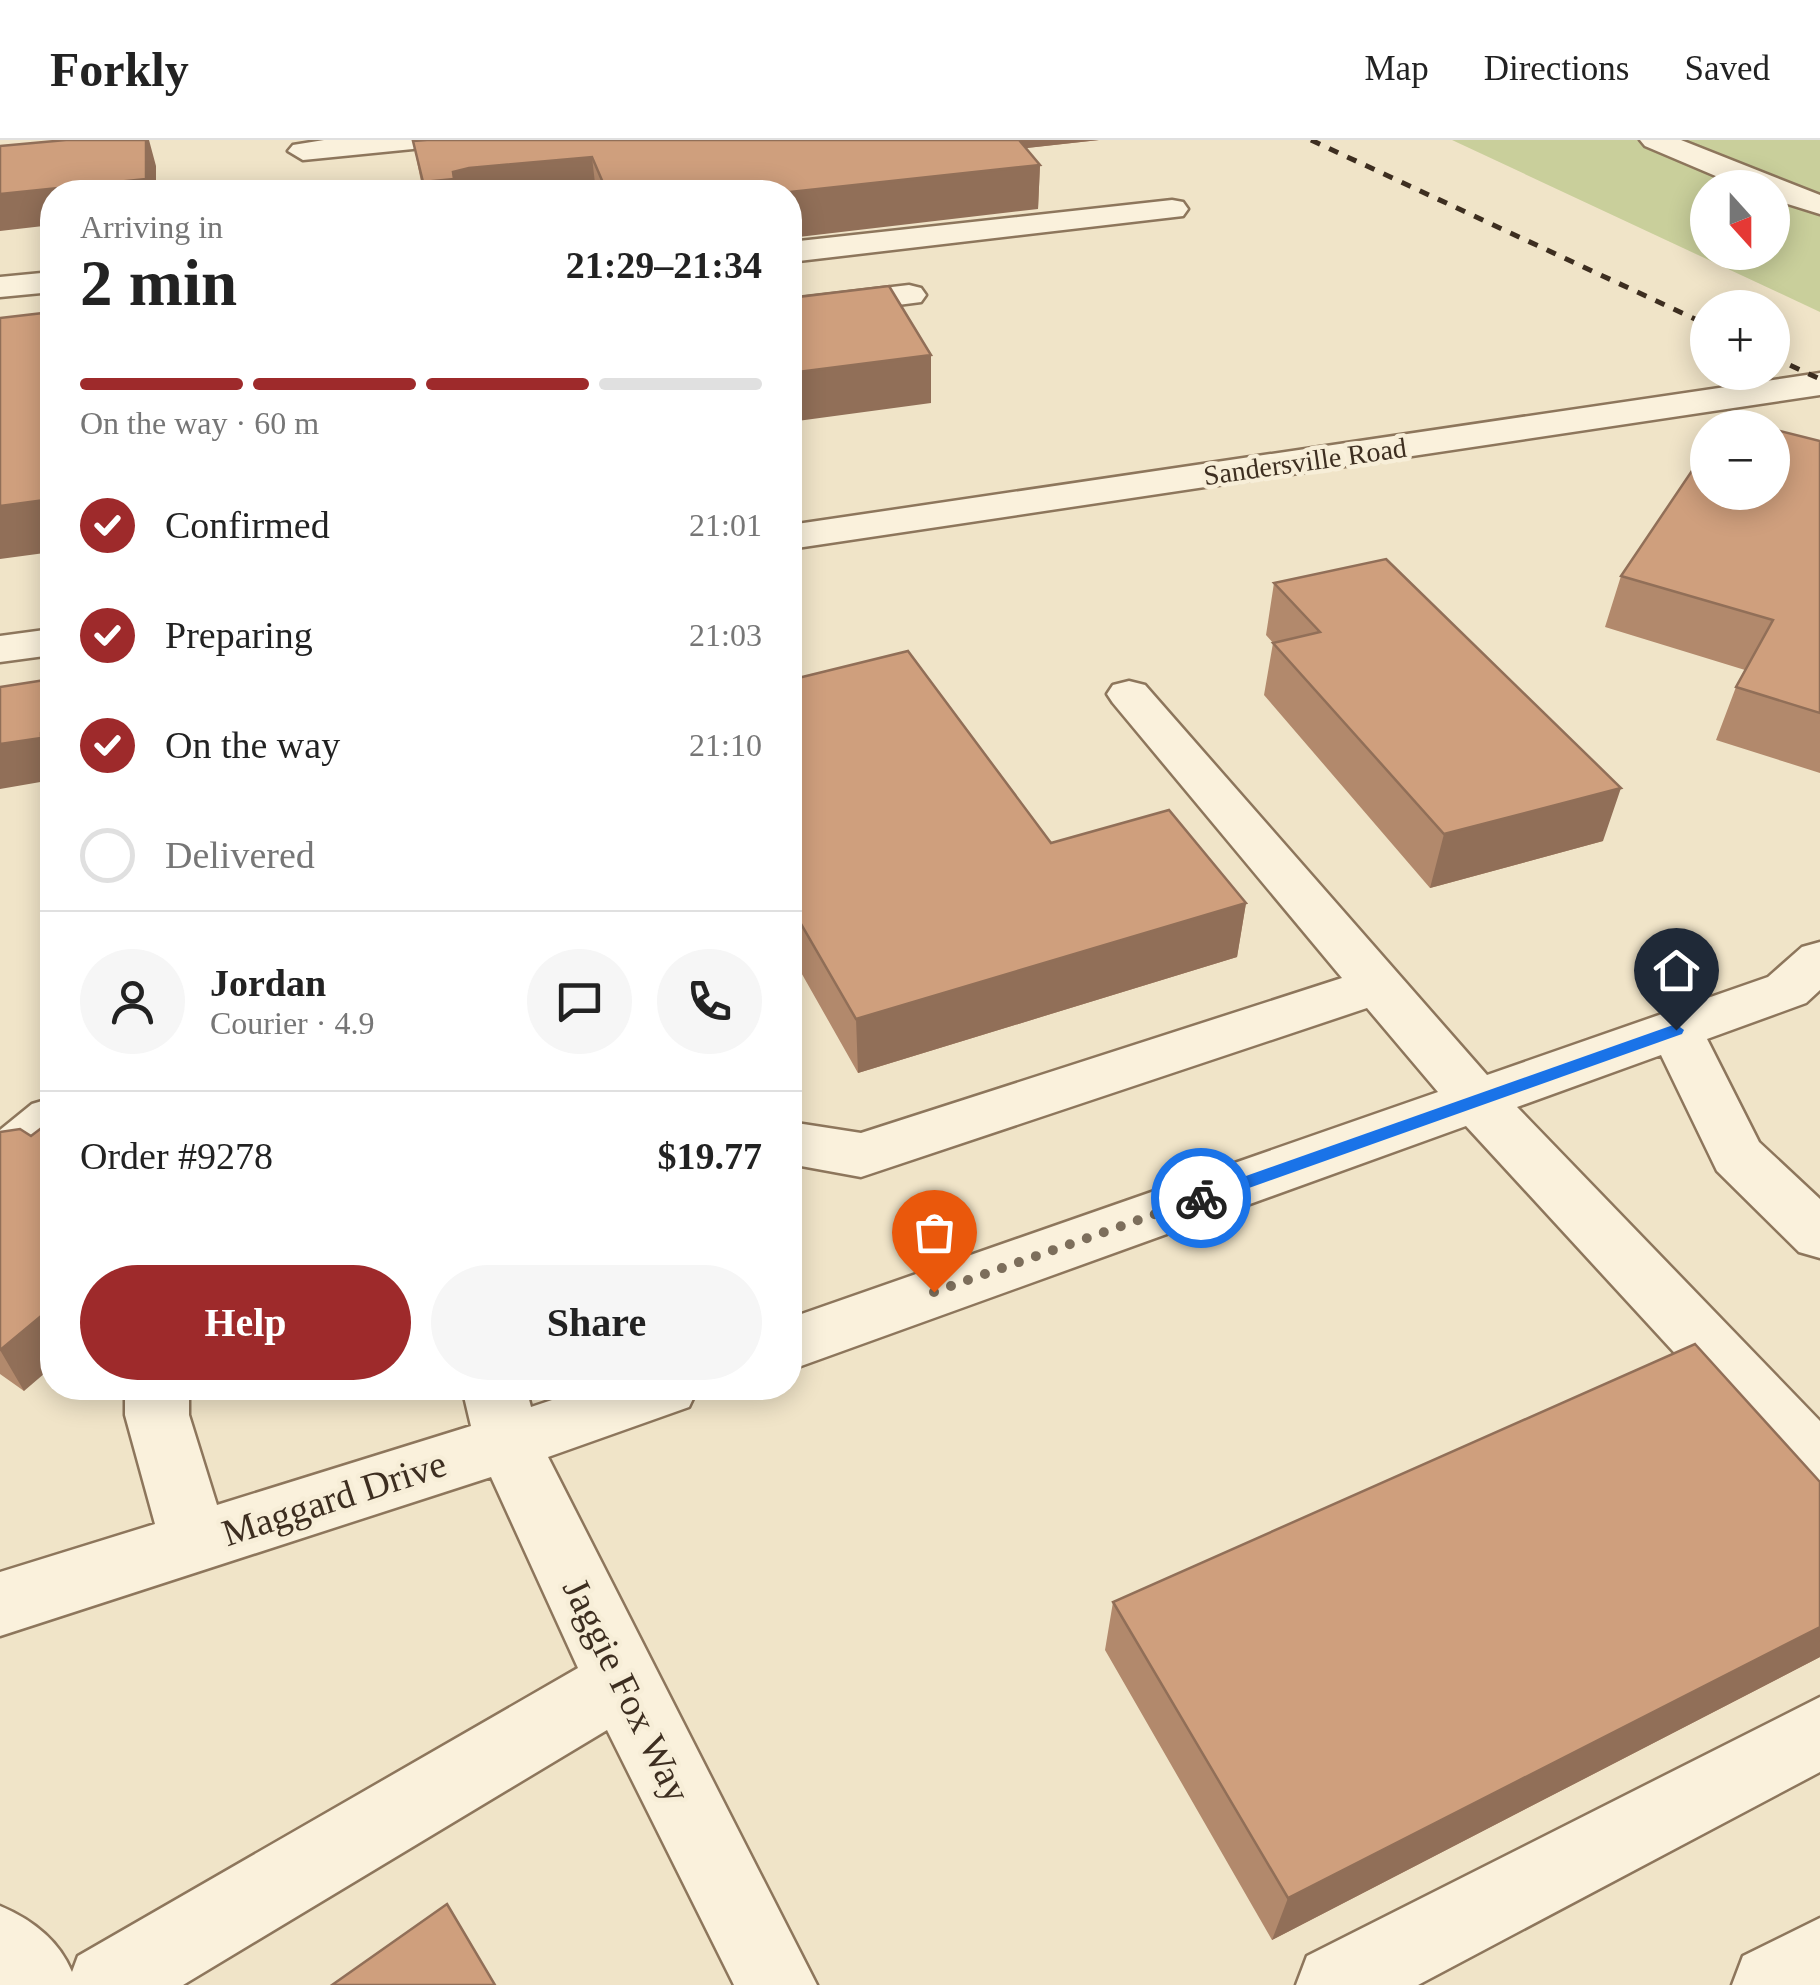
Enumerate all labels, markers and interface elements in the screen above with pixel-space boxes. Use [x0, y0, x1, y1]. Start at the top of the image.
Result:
text: Forkly [50, 43, 189, 96]
text: Map [1365, 49, 1429, 88]
text: Directions [1484, 49, 1629, 88]
text: Saved [1684, 49, 1770, 88]
north arrow [1690, 170, 1790, 270]
map controls [1690, 170, 1790, 510]
text: Arriving in [80, 209, 223, 245]
text: 21:29–21:34 [566, 244, 762, 286]
text: 2 min [80, 247, 237, 319]
button: + [1690, 290, 1790, 390]
text: On the way · 60 m [80, 405, 319, 441]
button: − [1690, 410, 1790, 510]
street label: Sandersville Road [1202, 432, 1408, 491]
icon: check [80, 498, 135, 553]
text: Confirmed [165, 504, 330, 546]
text: 21:01 [689, 507, 762, 543]
icon: check [80, 608, 135, 663]
text: Preparing [165, 614, 313, 656]
text: 21:03 [689, 617, 762, 653]
icon: check [80, 718, 135, 773]
text: On the way [165, 724, 340, 766]
text: 21:10 [689, 727, 762, 763]
text: Delivered [165, 834, 315, 876]
pin [1634, 928, 1719, 1031]
icon: home [1649, 943, 1704, 998]
button: person [80, 949, 185, 1054]
button: chat [527, 949, 632, 1054]
button: phone [657, 949, 762, 1054]
text: Jordan [210, 962, 326, 1004]
text: Courier · 4.9 [210, 1005, 374, 1041]
text: Order #9278 [80, 1135, 273, 1177]
text: $19.77 [658, 1135, 762, 1177]
courier [1151, 1148, 1251, 1248]
icon: bike [1174, 1171, 1229, 1226]
pin [892, 1190, 977, 1293]
icon: bag [907, 1205, 962, 1260]
button: Help [80, 1265, 411, 1380]
button: Share [431, 1265, 762, 1380]
street label: Maggard Drive [217, 1442, 451, 1554]
street label: Jaggie Fox Way [555, 1571, 699, 1809]

